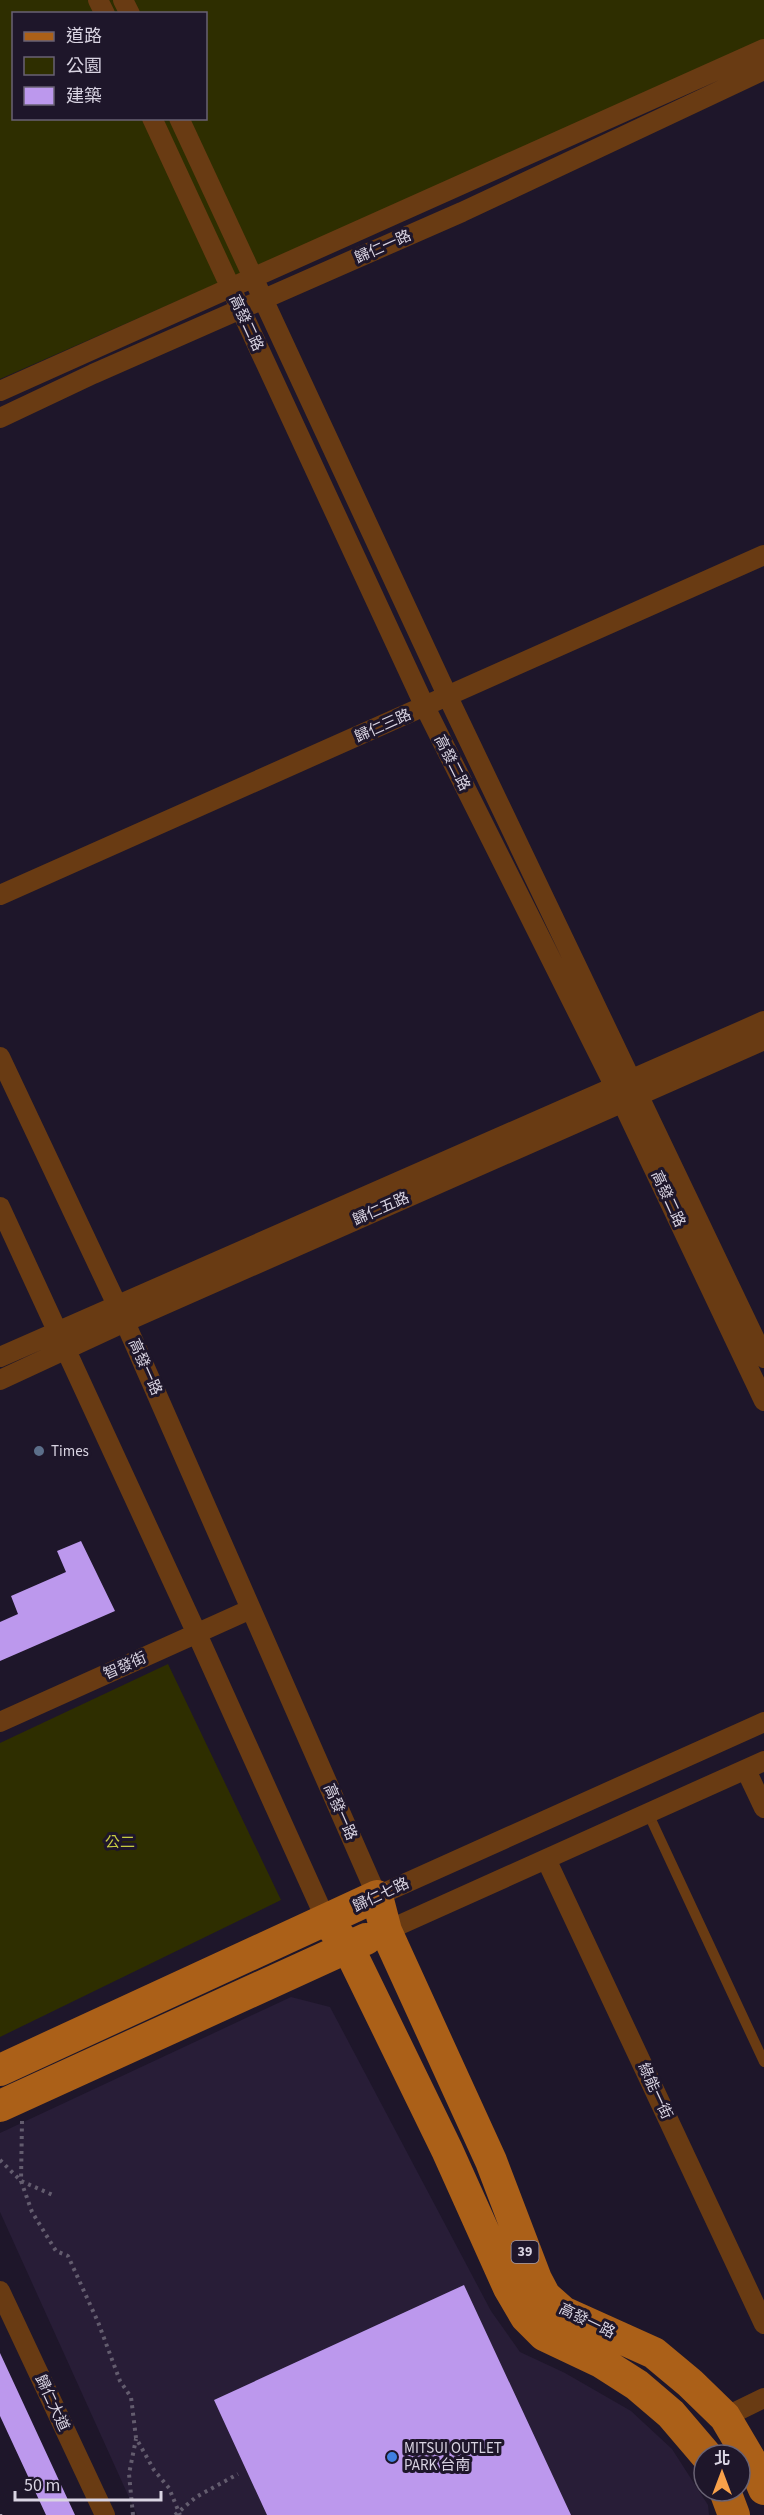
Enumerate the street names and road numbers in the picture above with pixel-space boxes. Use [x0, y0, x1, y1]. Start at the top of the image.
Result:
street label: 歸仁一路 [351, 225, 415, 269]
street label: 高發二路 [224, 291, 268, 355]
street label: 歸仁三路 [351, 704, 415, 748]
street label: 高發二路 [429, 731, 475, 795]
street label: 高發二路 [646, 1167, 690, 1231]
street label: 歸仁五路 [349, 1187, 413, 1231]
street label: 高發一路 [123, 1335, 167, 1399]
street label: 智發街 [100, 1647, 150, 1685]
street label: 高發一路 [318, 1780, 362, 1844]
street label: 歸仁七路 [349, 1873, 413, 1917]
street label: 綠能一街 [633, 2059, 677, 2123]
road number: 39 [512, 2241, 538, 2263]
street label: 高發一路 [555, 2298, 619, 2344]
street label: 歸仁大道 [30, 2371, 74, 2435]

